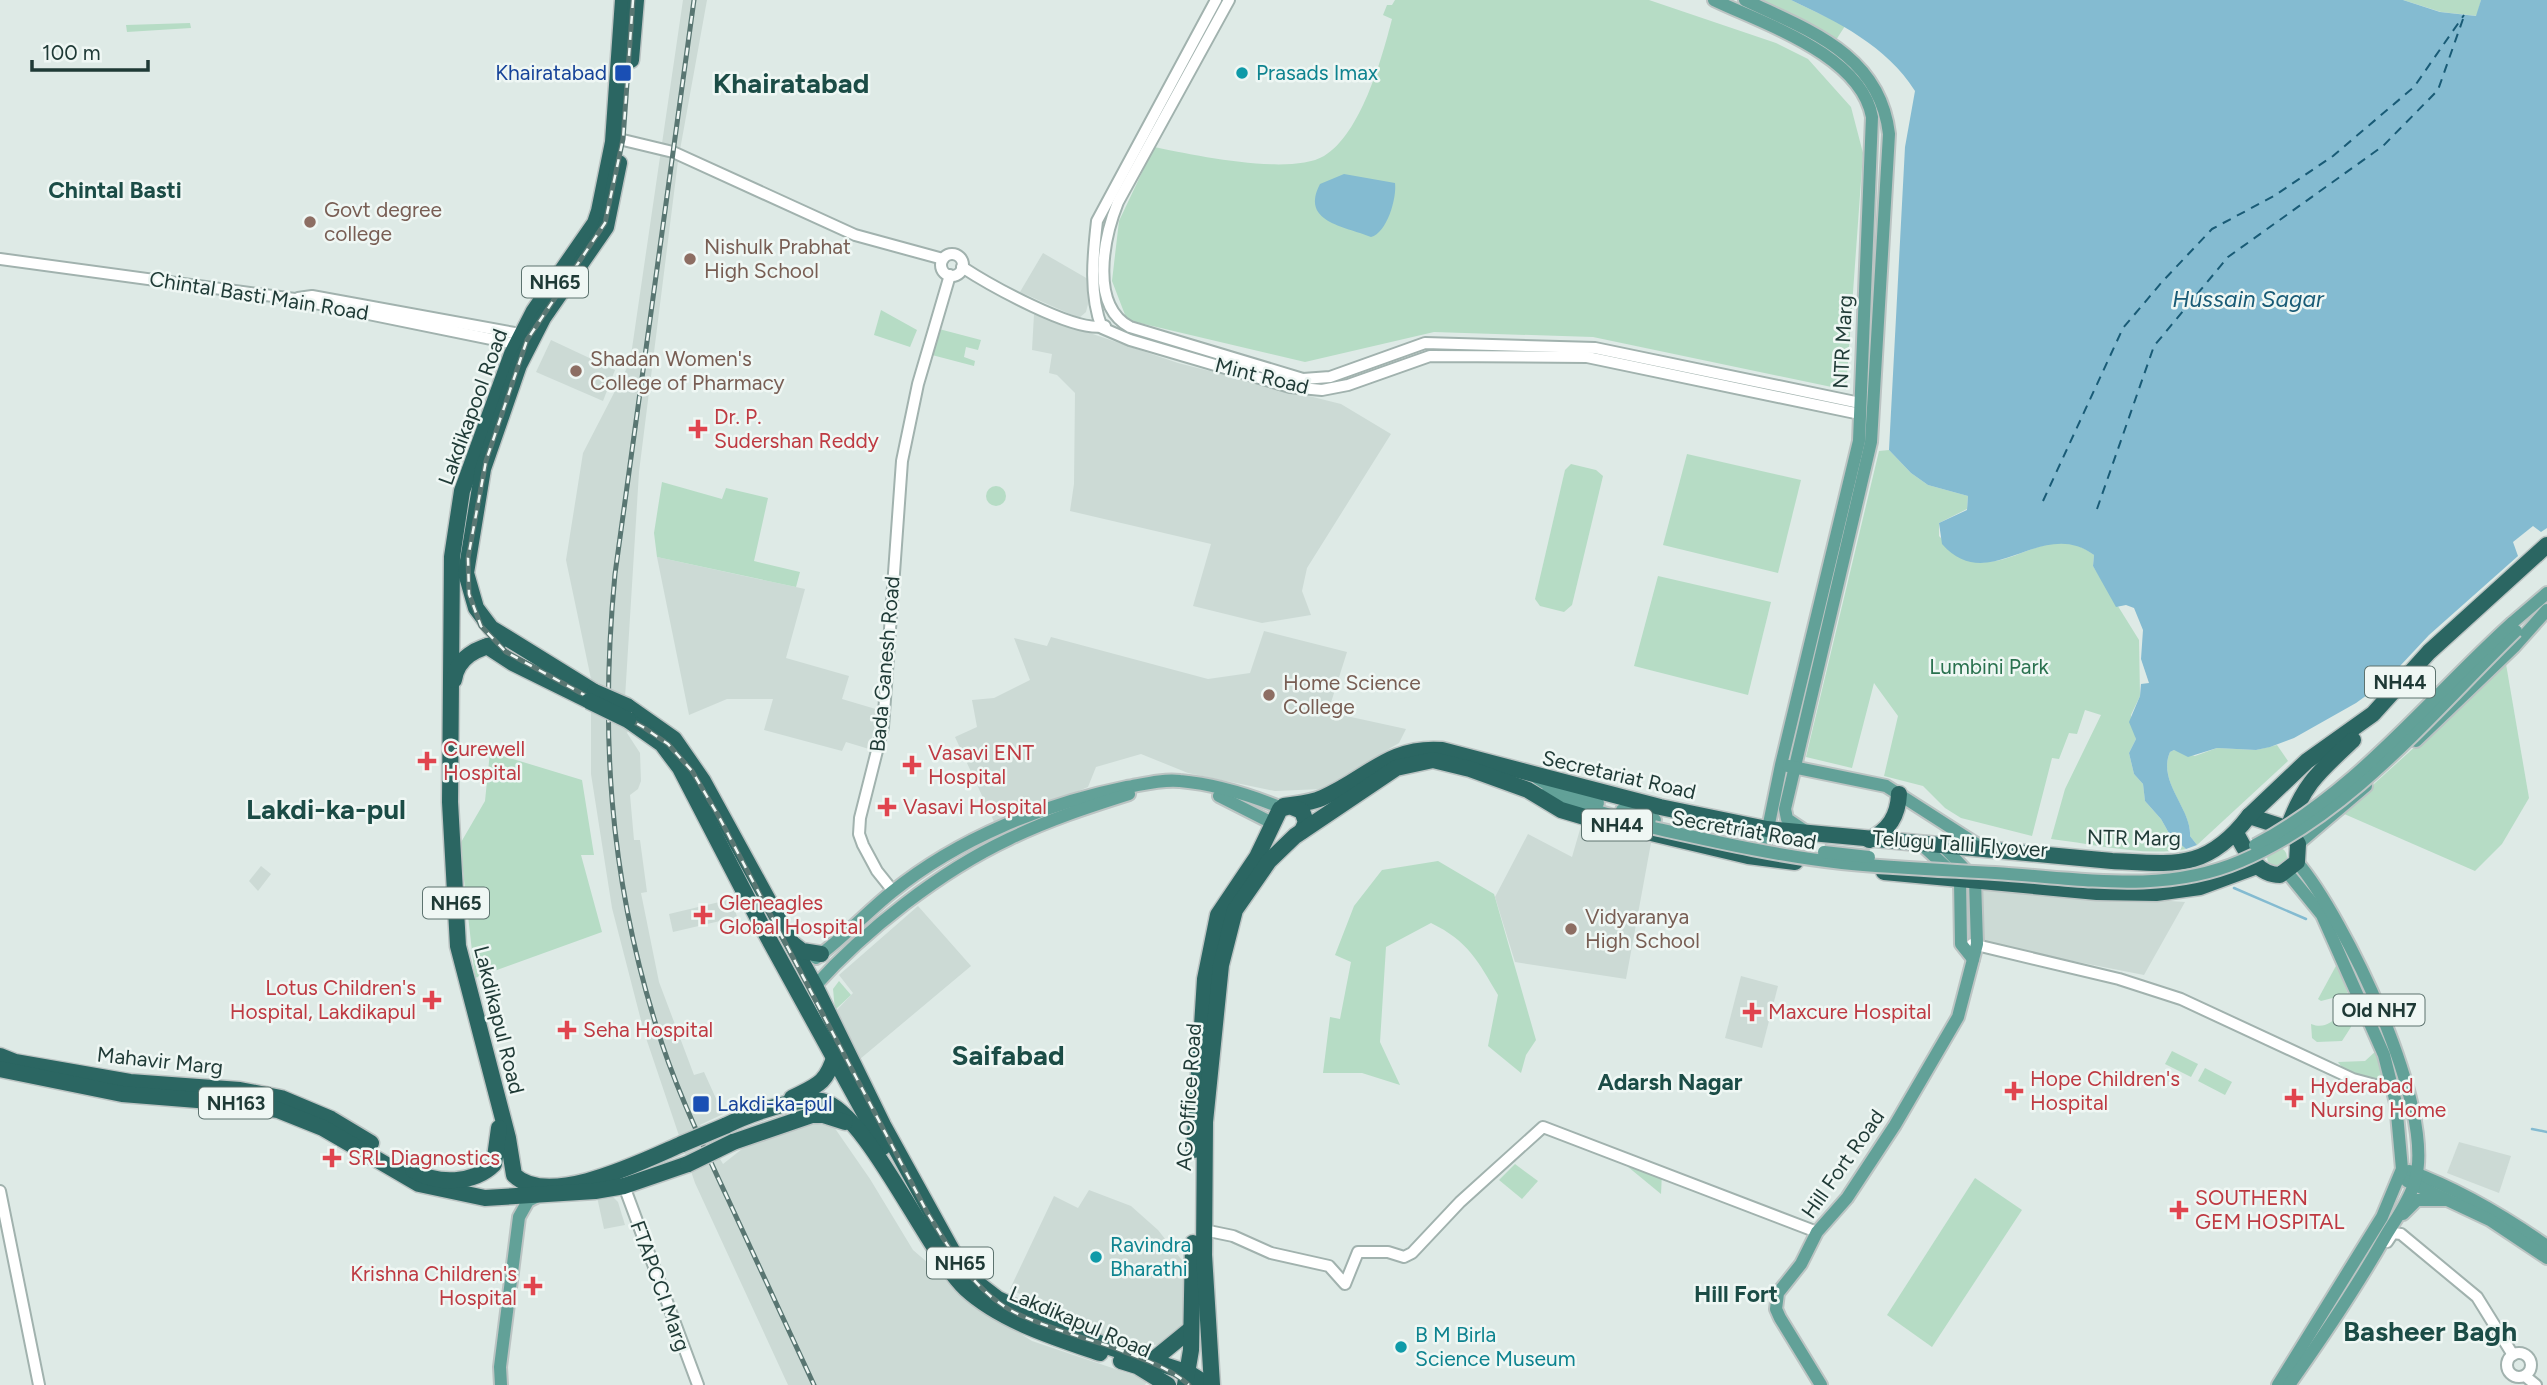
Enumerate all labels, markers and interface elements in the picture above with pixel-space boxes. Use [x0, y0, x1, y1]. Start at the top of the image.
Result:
scale bar [32, 28, 147, 72]
text: 100 m [42, 40, 101, 65]
place label: Khairatabad [495, 60, 607, 85]
place label: Prasads Imax [1256, 60, 1378, 85]
marker: Khairatabad [613, 63, 633, 83]
marker: Prasads Imax [1234, 65, 1250, 81]
district label: Khairatabad [713, 66, 869, 100]
district label: Chintal Basti [48, 176, 182, 204]
place label: Govt degree college [324, 197, 442, 246]
marker: Govt degree college [302, 214, 318, 230]
place label: Nishulk Prabhat High School [704, 234, 851, 283]
marker: Nishulk Prabhat High School [682, 251, 698, 267]
street label: Chintal Basti Main Road [148, 266, 371, 325]
road number: NH65 [522, 266, 588, 298]
water label: Hussain Sagar [2172, 285, 2325, 313]
street label: NTR Marg [1828, 294, 1857, 390]
street label: Lakdikapool Road [433, 325, 512, 488]
place label: Shadan Women's College of Pharmacy [590, 346, 785, 395]
street label: Mint Road [1213, 352, 1312, 399]
marker: Shadan Women's College of Pharmacy [568, 363, 584, 379]
place label: Dr. P. Sudershan Reddy [714, 404, 879, 453]
marker: Dr. P. Sudershan Reddy [688, 419, 708, 439]
street label: Bada Ganesh Road [864, 575, 905, 753]
park label: Lumbini Park [1929, 654, 2050, 679]
road number: NH44 [2365, 666, 2435, 698]
place label: Home Science College [1283, 670, 1421, 719]
marker: Home Science College [1261, 687, 1277, 703]
place label: Curewell Hospital [443, 736, 525, 785]
place label: Vasavi ENT Hospital [928, 740, 1034, 789]
street label: Secretariat Road [1540, 745, 1698, 804]
marker: Curewell Hospital [417, 751, 437, 771]
marker: Vasavi ENT Hospital [902, 755, 922, 775]
district label: Lakdi-ka-pul [246, 792, 406, 826]
place label: Vasavi Hospital [903, 794, 1047, 819]
marker: Vasavi Hospital [877, 797, 897, 817]
street label: Secretriat Road [1670, 804, 1818, 855]
road number: NH44 [1582, 810, 1652, 840]
street label: NTR Marg [2087, 824, 2181, 851]
street label: Telugu Talli Flyover [1872, 825, 2048, 862]
road number: NH65 [423, 888, 489, 918]
place label: Gleneagles Global Hospital [719, 890, 863, 939]
place label: Vidyaranya High School [1585, 904, 1700, 953]
marker: Gleneagles Global Hospital [693, 905, 713, 925]
marker: Vidyaranya High School [1563, 921, 1579, 937]
street label: Lakdikapul Road [469, 943, 530, 1097]
place label: Lotus Children's Hospital, Lakdikapul [230, 975, 416, 1024]
marker: Lotus Children's Hospital, Lakdikapul [422, 990, 442, 1010]
road number: Old NH7 [2334, 994, 2424, 1026]
place label: Maxcure Hospital [1768, 999, 1931, 1024]
marker: Maxcure Hospital [1742, 1002, 1762, 1022]
place label: Seha Hospital [583, 1017, 713, 1042]
marker: Seha Hospital [557, 1020, 577, 1040]
street label: AG Office Road [1171, 1022, 1206, 1172]
district label: Saifabad [951, 1038, 1065, 1072]
street label: Mahavir Marg [96, 1041, 224, 1080]
place label: Hope Children's Hospital [2030, 1066, 2180, 1115]
district label: Adarsh Nagar [1598, 1068, 1743, 1096]
place label: Hyderabad Nursing Home [2310, 1073, 2446, 1122]
marker: Hope Children's Hospital [2004, 1081, 2024, 1101]
road number: NH163 [199, 1088, 273, 1119]
marker: Hyderabad Nursing Home [2284, 1088, 2304, 1108]
place label: Lakdi-ka-pul [717, 1091, 833, 1116]
marker: Lakdi-ka-pul [691, 1094, 711, 1114]
street label: Hill Fort Road [1796, 1104, 1889, 1223]
place label: SRL Diagnostics [348, 1145, 500, 1170]
marker: SRL Diagnostics [322, 1148, 342, 1168]
place label: SOUTHERN GEM HOSPITAL [2195, 1185, 2345, 1234]
marker: SOUTHERN GEM HOSPITAL [2169, 1200, 2189, 1220]
street label: FTAPCCI Marg [625, 1217, 696, 1354]
place label: Ravindra Bharathi [1110, 1232, 1191, 1281]
road number: NH65 [927, 1247, 993, 1278]
marker: Ravindra Bharathi [1088, 1249, 1104, 1265]
place label: Krishna Children's Hospital [350, 1261, 517, 1310]
marker: Krishna Children's Hospital [523, 1276, 543, 1296]
street label: Lakdikapul Road [1005, 1280, 1155, 1363]
district label: Hill Fort [1694, 1280, 1778, 1308]
district label: Basheer Bagh [2343, 1314, 2517, 1348]
place label: B M Birla Science Museum [1415, 1322, 1576, 1371]
marker: B M Birla Science Museum [1393, 1339, 1409, 1355]

